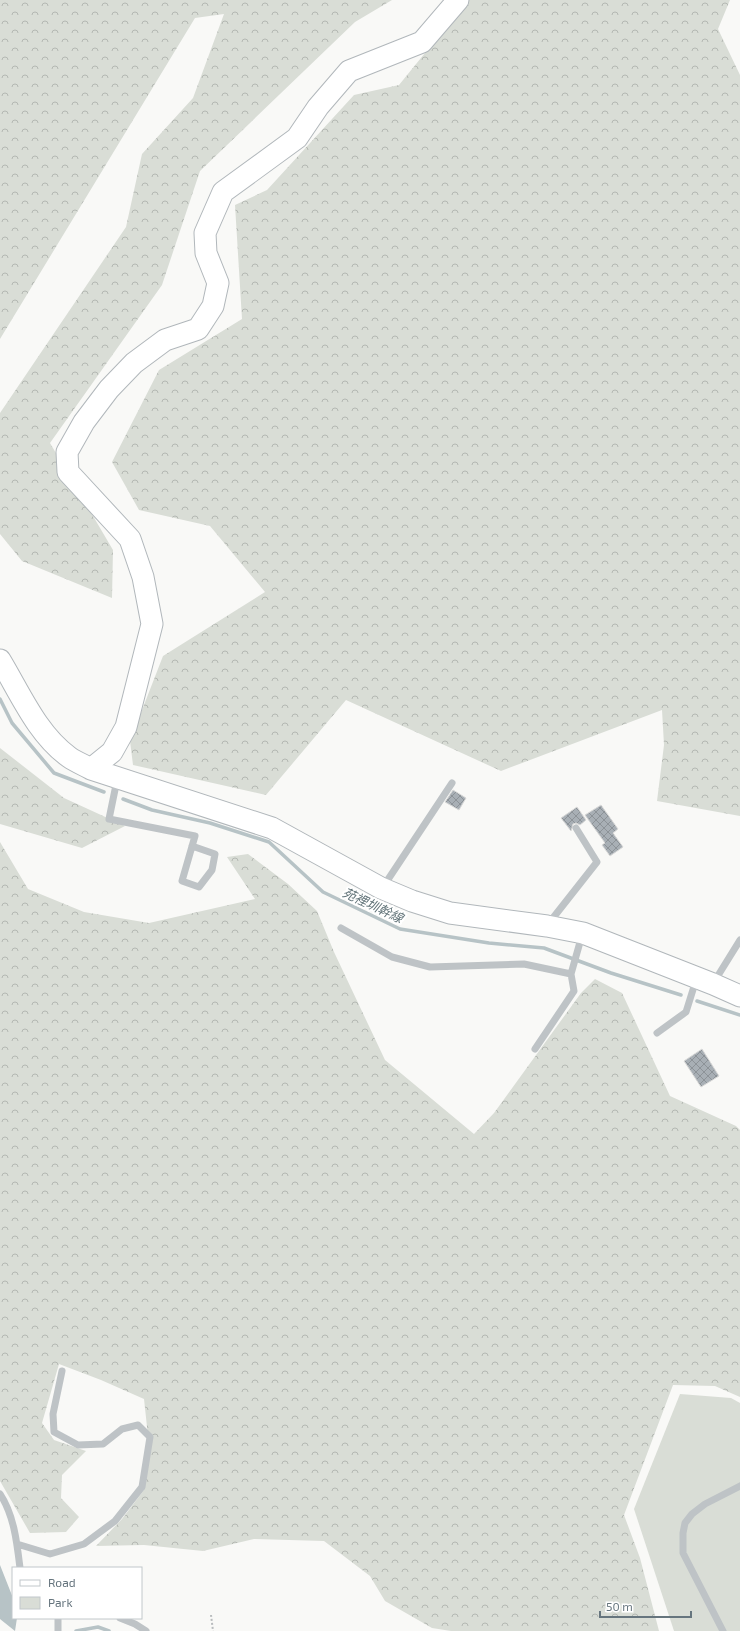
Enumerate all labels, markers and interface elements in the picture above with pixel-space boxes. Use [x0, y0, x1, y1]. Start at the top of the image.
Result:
water label: 苑裡圳幹線 [340, 884, 408, 927]
legend [12, 1567, 142, 1619]
text: Road [48, 1575, 76, 1589]
scale bar [600, 1593, 691, 1619]
text: Park [48, 1595, 73, 1609]
text: 50 m [606, 1599, 633, 1613]

